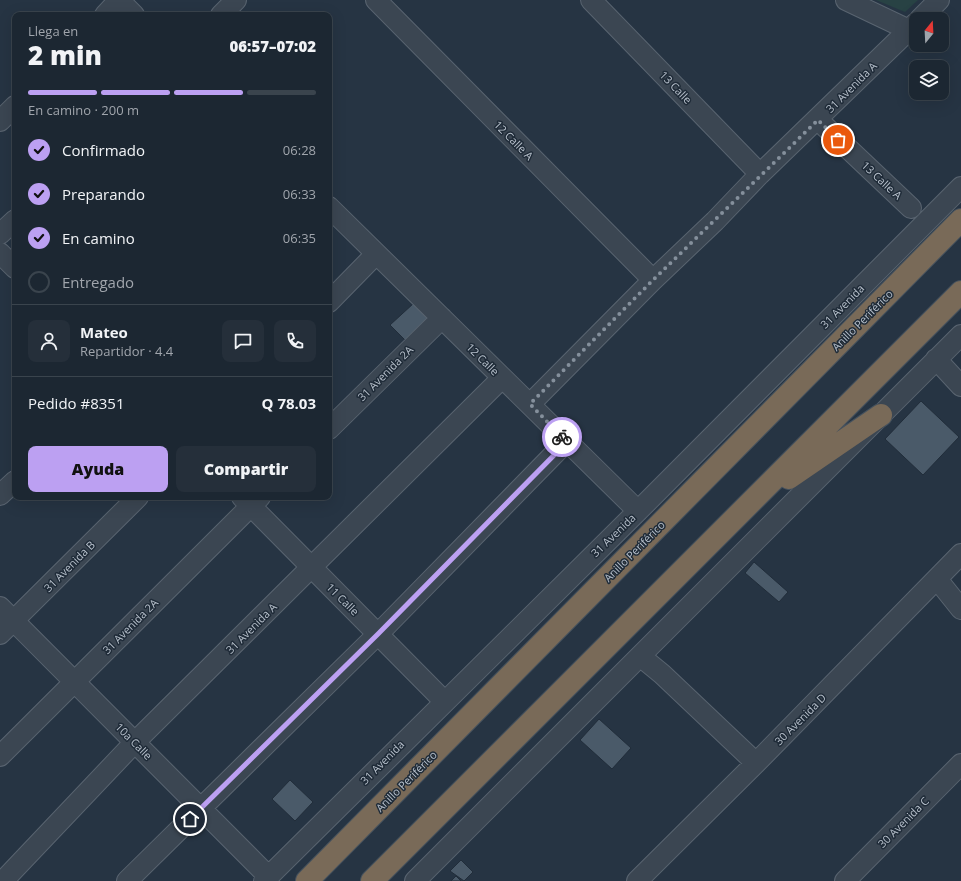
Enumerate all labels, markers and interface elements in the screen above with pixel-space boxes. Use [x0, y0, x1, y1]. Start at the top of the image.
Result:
north arrow [909, 12, 949, 52]
map controls [909, 12, 949, 100]
text: Llega en [28, 22, 78, 40]
text: 06:57–07:02 [230, 36, 316, 56]
text: 2 min [28, 37, 102, 73]
street label: 31 Avenida A [822, 58, 880, 116]
button: layers [909, 60, 949, 100]
street label: 13 Calle [657, 67, 695, 107]
text: En camino · 200 m [28, 101, 139, 119]
street label: 12 Calle A [491, 117, 537, 163]
pin [821, 123, 855, 157]
icon: bag [827, 129, 849, 151]
icon: check [28, 139, 50, 161]
text: Confirmado [62, 140, 145, 160]
text: 06:28 [283, 141, 316, 159]
street label: 13 Calle A [859, 157, 905, 203]
icon: check [28, 183, 50, 205]
text: Preparando [62, 184, 145, 204]
text: 06:33 [283, 185, 316, 203]
icon: check [28, 227, 50, 249]
text: En camino [62, 228, 135, 248]
text: 06:35 [283, 229, 316, 247]
text: Entregado [62, 272, 134, 292]
street label: 31 Avenida [817, 281, 867, 331]
street label: Anillo Periférico [828, 286, 896, 354]
button: person [28, 320, 70, 362]
button: chat [222, 320, 264, 362]
button: phone [274, 320, 316, 362]
text: Mateo [80, 322, 128, 342]
street label: 12 Calle [463, 339, 503, 379]
text: Repartidor · 4.4 [80, 342, 173, 360]
street label: 31 Avenida 2A [354, 342, 416, 404]
text: Pedido #8351 [28, 393, 125, 413]
text: Q 78.03 [262, 393, 316, 413]
courier [542, 417, 582, 457]
icon: bike [551, 426, 573, 448]
button: Ayuda [28, 446, 168, 492]
button: Compartir [176, 446, 316, 492]
street label: 31 Avenida [587, 510, 639, 560]
street label: Anillo Periférico [600, 517, 668, 585]
street label: 31 Avenida B [40, 537, 98, 595]
street label: 11 Calle [323, 579, 363, 619]
street label: 31 Avenida 2A [99, 595, 161, 657]
street label: 31 Avenida A [222, 599, 280, 657]
street label: 30 Avenida D [771, 690, 829, 748]
street label: 10a Calle [112, 719, 156, 763]
street label: 31 Avenida [357, 737, 407, 787]
street label: Anillo Periférico [372, 747, 440, 815]
street label: 30 Avenida C [874, 793, 932, 851]
pin [173, 802, 207, 836]
icon: home [179, 808, 201, 830]

